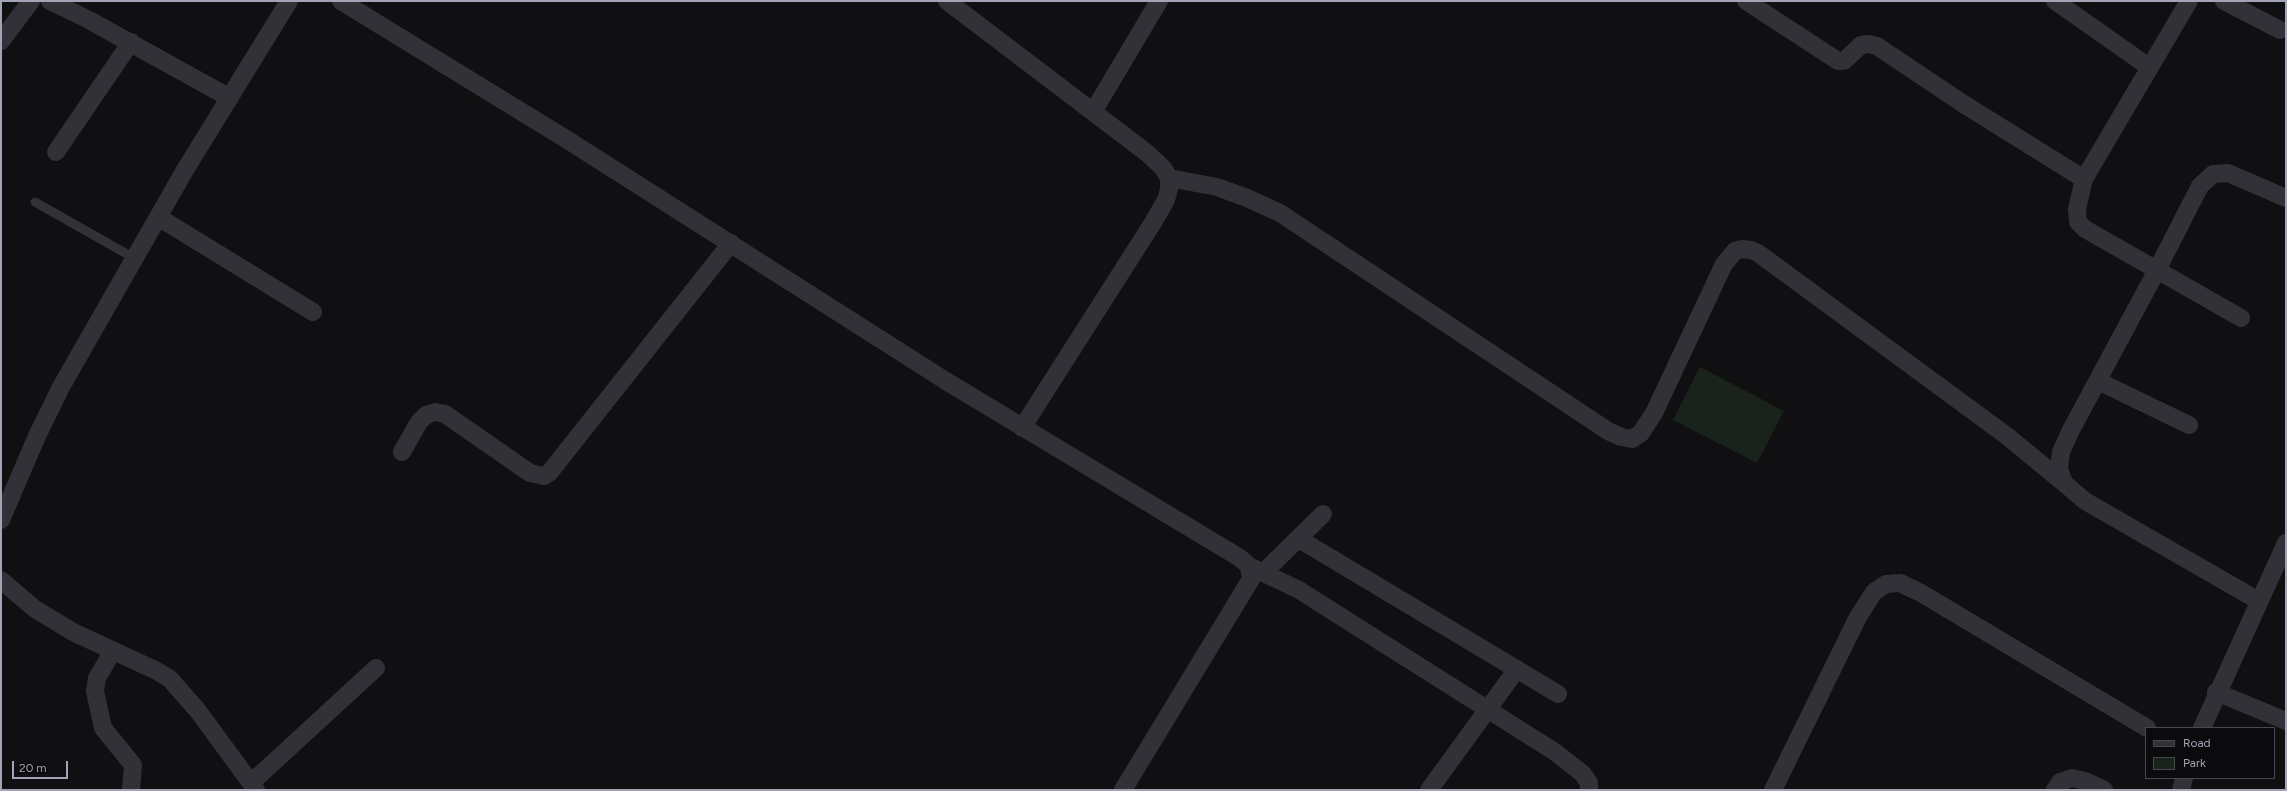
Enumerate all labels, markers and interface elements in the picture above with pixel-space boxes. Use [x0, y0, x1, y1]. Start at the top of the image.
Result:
legend [2145, 727, 2275, 779]
text: Road [2183, 736, 2211, 750]
scale bar [14, 753, 70, 779]
text: Park [2183, 756, 2206, 770]
text: 20 m [19, 761, 47, 775]

